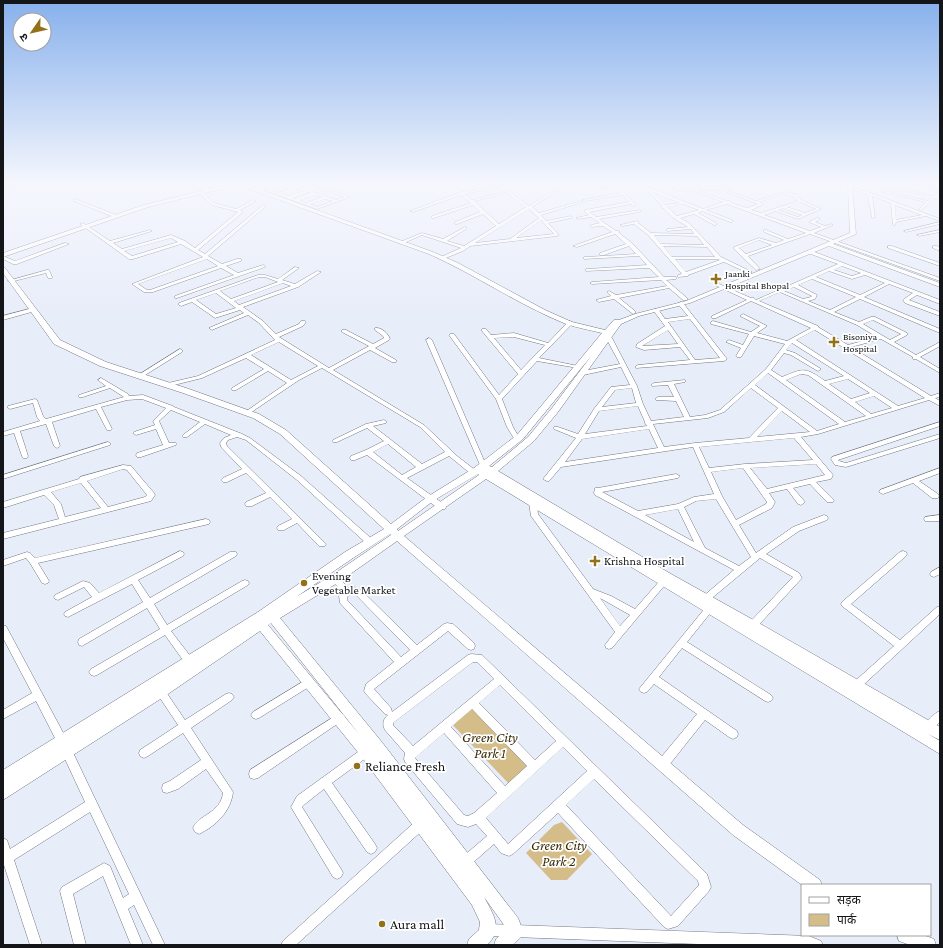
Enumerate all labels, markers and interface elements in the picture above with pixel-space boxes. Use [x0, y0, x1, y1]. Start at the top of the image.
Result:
north arrow [12, 12, 52, 52]
text: उ [17, 31, 30, 44]
place label: Jaanki Hospital Bhopal [724, 268, 789, 291]
marker: Jaanki Hospital Bhopal [710, 273, 722, 285]
place label: Bisoniya Hospital [843, 331, 878, 354]
marker: Bisoniya Hospital [828, 336, 840, 348]
place label: Krishna Hospital [604, 554, 684, 568]
marker: Krishna Hospital [589, 555, 601, 567]
place label: Evening Vegetable Market [312, 569, 397, 597]
marker: Evening Vegetable Market [299, 578, 309, 588]
park label: Green City Park 1 [462, 729, 518, 761]
place label: Reliance Fresh [365, 758, 446, 774]
marker: Reliance Fresh [352, 761, 362, 771]
park label: Green City Park 2 [531, 837, 587, 869]
legend [801, 884, 931, 936]
text: सड़क [837, 893, 862, 907]
text: पार्क [837, 913, 857, 927]
place label: Aura mall [390, 916, 444, 932]
marker: Aura mall [377, 919, 387, 929]

